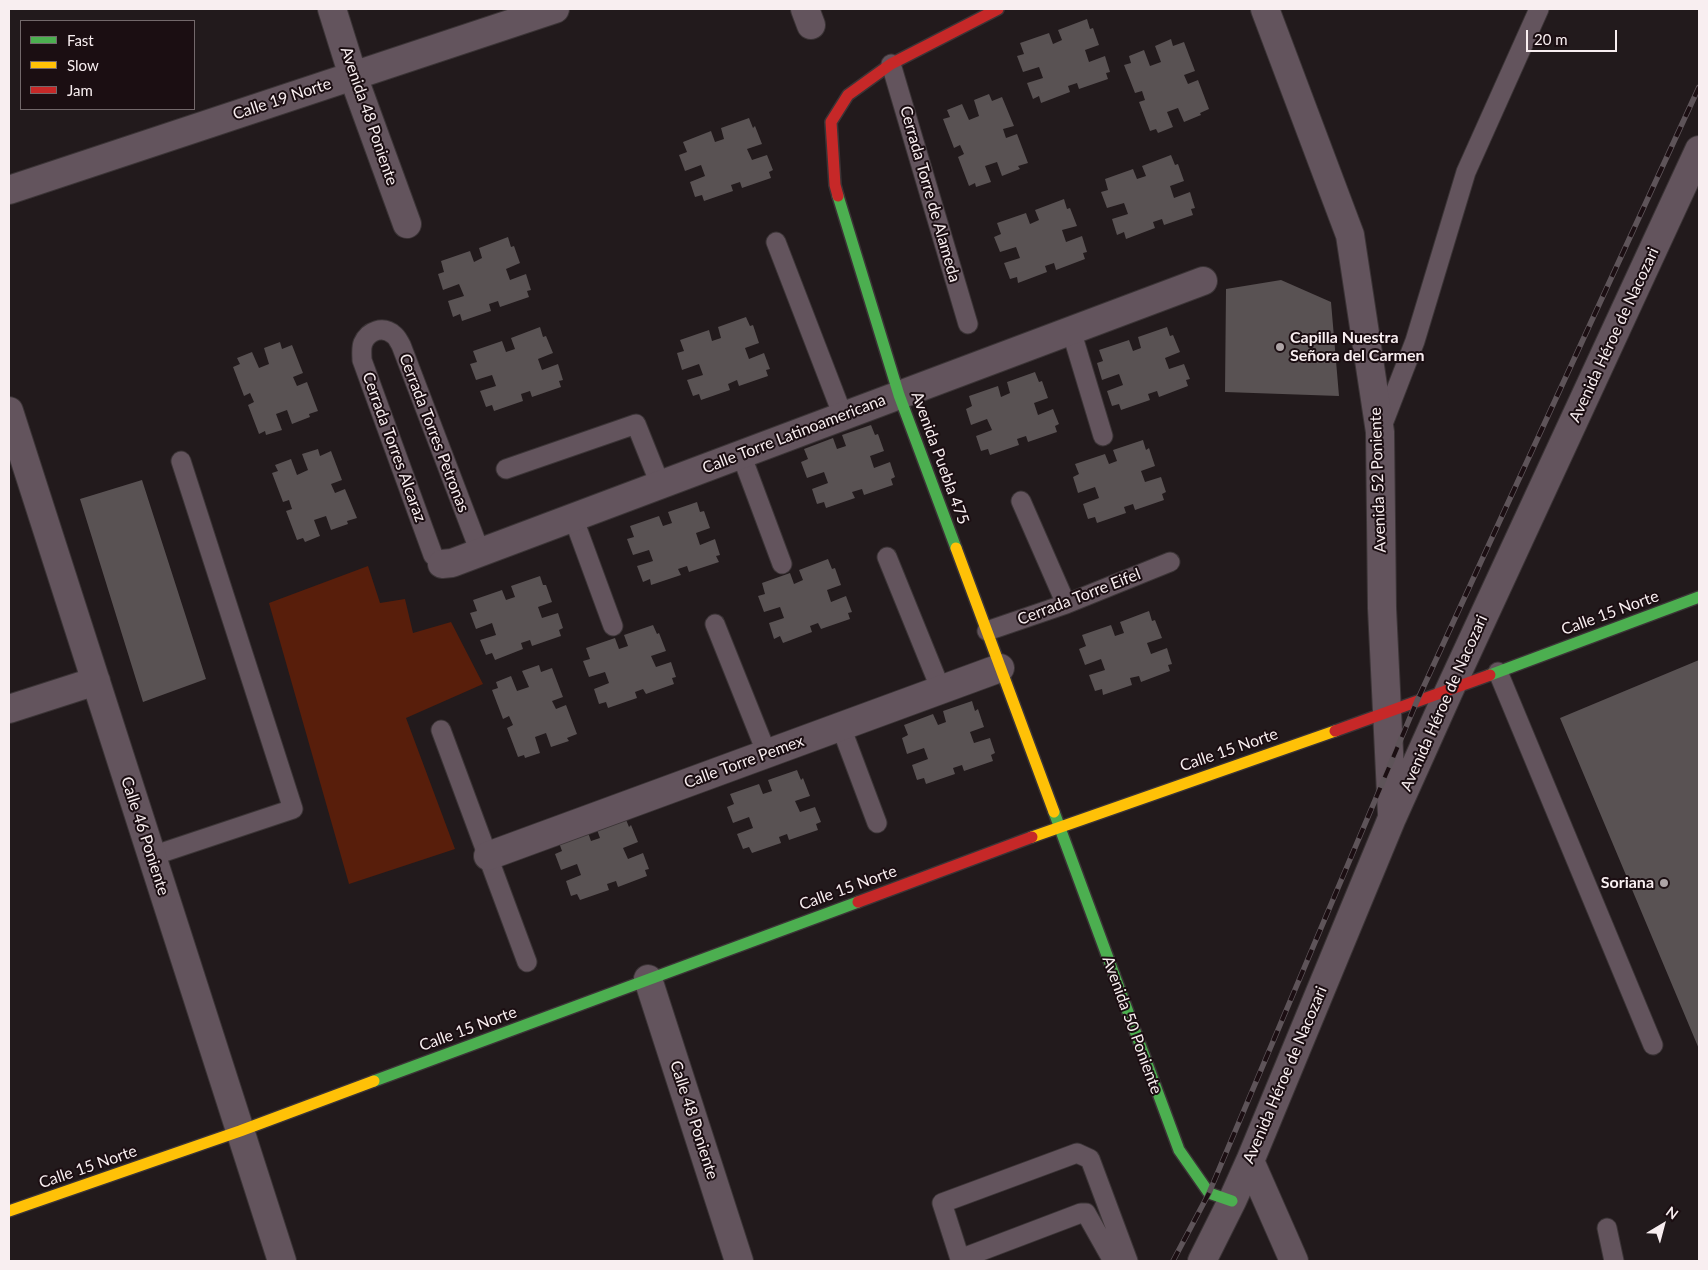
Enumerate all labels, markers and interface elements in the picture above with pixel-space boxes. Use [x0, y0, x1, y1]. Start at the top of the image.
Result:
legend [20, 20, 195, 110]
scale bar [1528, 20, 1619, 52]
text: 20 m [1534, 30, 1568, 48]
text: Fast [67, 31, 94, 49]
street label: Avenida 48 Poniente [336, 44, 402, 188]
text: Slow [67, 56, 99, 74]
street label: Calle 19 Norte [230, 74, 334, 124]
text: Jam [67, 81, 93, 99]
street label: Cerrada Torre de Alameda [896, 104, 964, 284]
street label: Avenida Héroe de Nacozari [1565, 245, 1663, 425]
place label: Capilla Nuestra Señora del Carmen [1290, 328, 1425, 366]
marker: Capilla Nuestra Señora del Carmen [1274, 341, 1286, 353]
street label: Cerrada Torres Petronas [395, 351, 473, 515]
street label: Cerrada Torres Alcaraz [358, 370, 430, 524]
street label: Avenida Puebla 475 [907, 389, 973, 527]
street label: Calle Torre Latinoamericana [700, 390, 888, 478]
street label: Avenida 52 Poniente [1366, 407, 1390, 553]
street label: Cerrada Torre Eifel [1015, 565, 1143, 629]
street label: Calle 15 Norte [1559, 586, 1661, 640]
street label: Avenida Héroe de Nacozari [1396, 612, 1492, 794]
street label: Calle 15 Norte [1177, 724, 1281, 776]
street label: Calle Torre Pemex [681, 731, 807, 793]
street label: Calle 46 Poniente [117, 774, 173, 898]
street label: Calle 15 Norte [797, 861, 899, 915]
place label: Soriana [1601, 873, 1654, 893]
marker: Soriana [1658, 877, 1670, 889]
street label: Avenida 50 Poniente [1098, 953, 1166, 1097]
street label: Avenida Héroe de Nacozari [1239, 983, 1331, 1167]
street label: Calle 15 Norte [417, 1002, 519, 1056]
street label: Calle 48 Poniente [666, 1058, 722, 1182]
street label: Calle 15 Norte [36, 1141, 140, 1193]
north arrow [1638, 1200, 1688, 1250]
text: N [1663, 1203, 1682, 1223]

